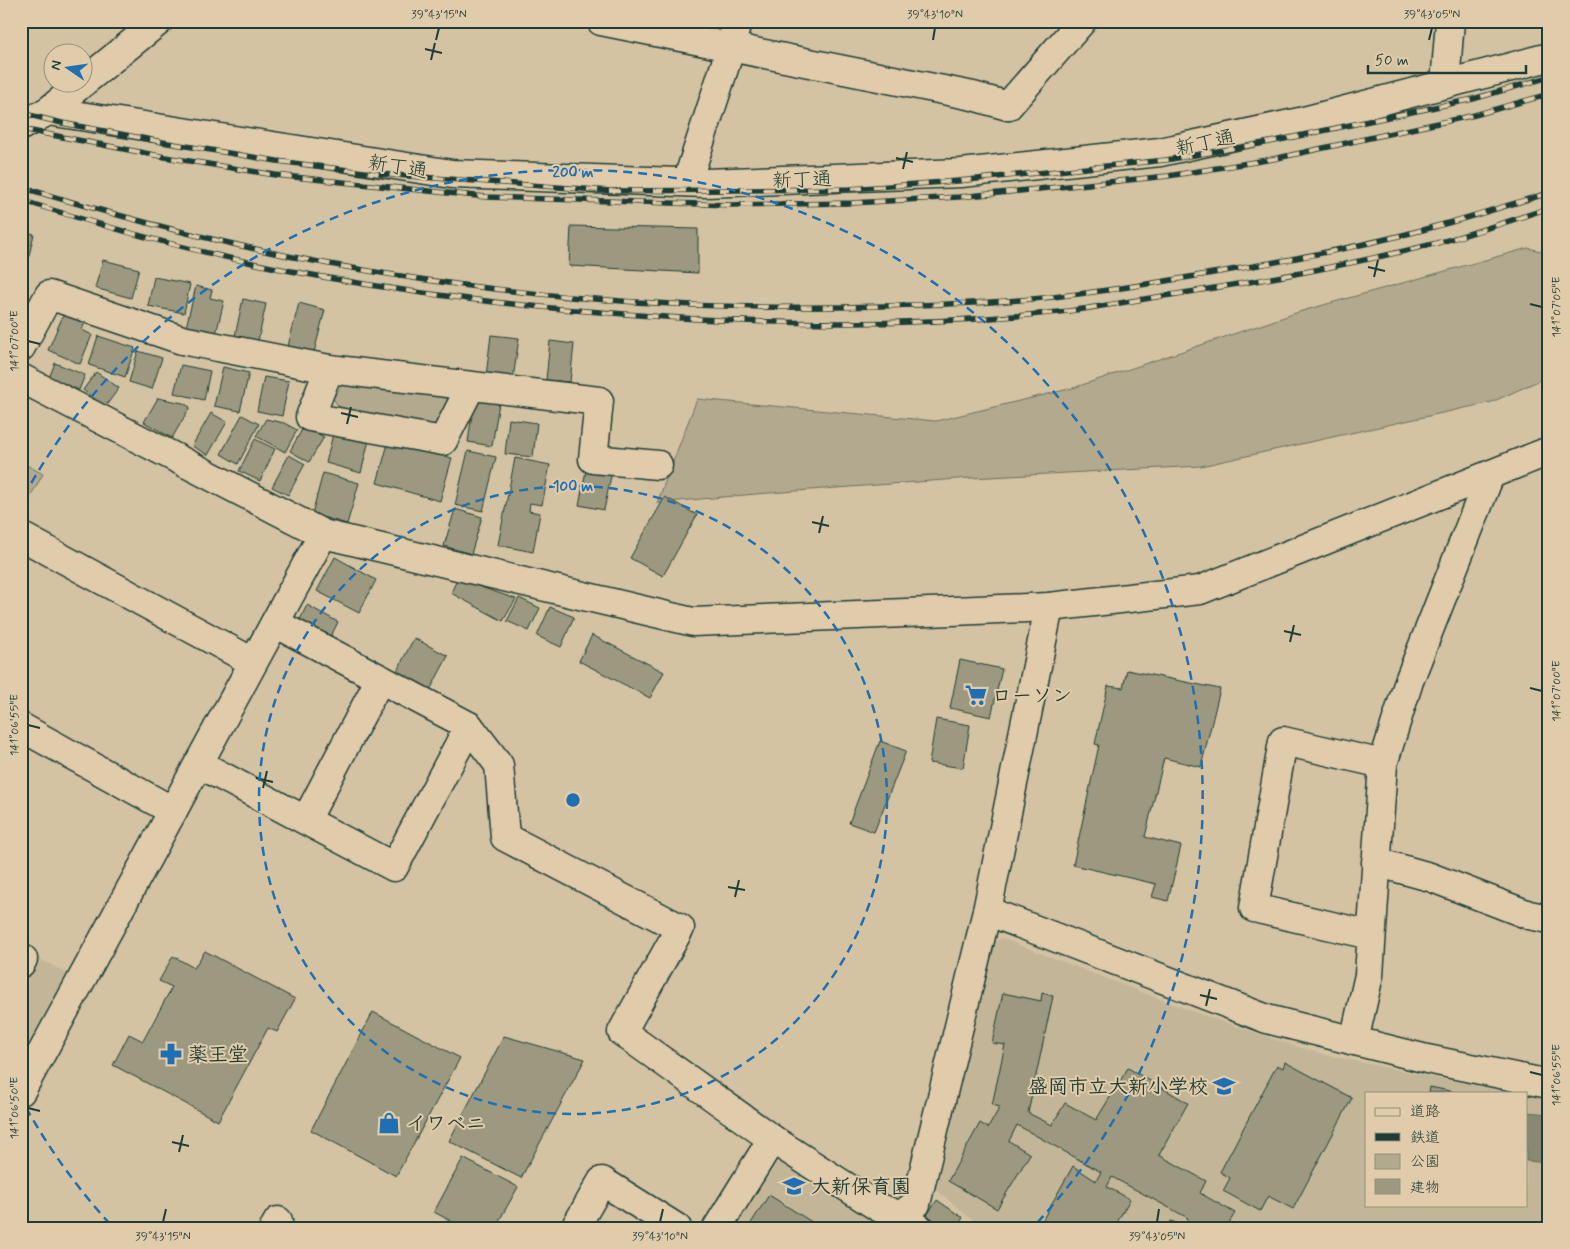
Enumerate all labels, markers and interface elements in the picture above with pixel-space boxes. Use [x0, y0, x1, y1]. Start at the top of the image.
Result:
text: 39°43'15"N [411, 7, 467, 23]
text: 39°43'10"N [907, 7, 963, 23]
text: 39°43'05"N [1404, 7, 1460, 23]
north arrow [42, 42, 92, 92]
scale bar [1368, 42, 1525, 74]
text: 50 m [1375, 51, 1409, 71]
text: N [46, 59, 66, 72]
street label: 新丁通 [1173, 124, 1237, 163]
street label: 新丁通 [366, 149, 430, 186]
text: 200 m [553, 163, 594, 183]
street label: 新丁通 [772, 166, 833, 195]
text: 141°07'05"E [1549, 276, 1565, 338]
text: 141°07'00"E [7, 310, 23, 372]
text: 100 m [553, 477, 593, 497]
text: 141°07'00"E [1549, 660, 1565, 722]
supermarket icon: ローソン [963, 682, 989, 708]
place label: ローソン [992, 683, 1072, 710]
text: 141°06'55"E [7, 694, 23, 756]
centre of rings [564, 791, 582, 809]
pharmacy icon: 薬王堂 [158, 1041, 184, 1067]
place label: 薬王堂 [188, 1042, 248, 1069]
text: 141°06'55"E [1549, 1044, 1565, 1106]
school or university icon: 盛岡市立大新小学校 [1211, 1073, 1237, 1099]
place label: 盛岡市立大新小学校 [1028, 1074, 1208, 1101]
text: 141°06'50"E [7, 1077, 23, 1139]
legend [1365, 1092, 1528, 1206]
text: 道路 [1410, 1102, 1440, 1122]
shop icon: イワベニ [376, 1110, 402, 1136]
place label: イワベニ [406, 1111, 486, 1138]
text: 鉄道 [1410, 1128, 1440, 1148]
text: 公園 [1410, 1152, 1440, 1172]
school or university icon: 大新保育園 [781, 1173, 807, 1199]
place label: 大新保育園 [811, 1174, 911, 1201]
text: 建物 [1410, 1178, 1440, 1198]
text: 39°43'15"N [135, 1229, 191, 1245]
text: 39°43'10"N [632, 1229, 688, 1245]
text: 39°43'05"N [1129, 1229, 1185, 1245]

